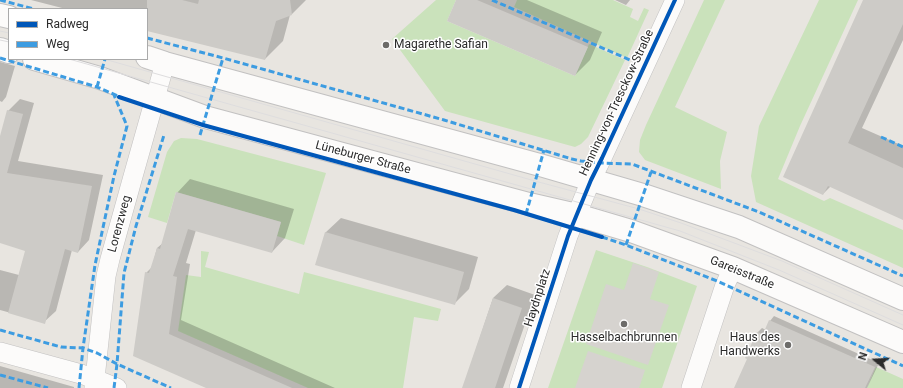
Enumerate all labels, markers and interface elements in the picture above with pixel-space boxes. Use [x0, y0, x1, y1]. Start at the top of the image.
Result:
legend [8, 8, 148, 60]
text: Radweg [46, 17, 89, 31]
street label: Henning-von-Tresckow-Straße [577, 27, 657, 179]
text: Weg [46, 37, 70, 51]
place label: Magarethe Safian [394, 38, 488, 52]
marker: Magarethe Safian [381, 40, 391, 50]
street label: Lüneburger Straße [314, 138, 412, 178]
street label: Lorenzweg [105, 194, 135, 254]
street label: Gareisstraße [708, 254, 776, 292]
street label: Haydnplatz [522, 267, 554, 329]
marker: Hasselbachbrunnen [619, 319, 629, 329]
place label: Hasselbachbrunnen [571, 331, 677, 345]
place label: Haus des Handwerks [720, 331, 780, 359]
marker: Haus des Handwerks [783, 340, 793, 350]
north arrow [855, 340, 895, 380]
text: N [856, 350, 870, 362]

